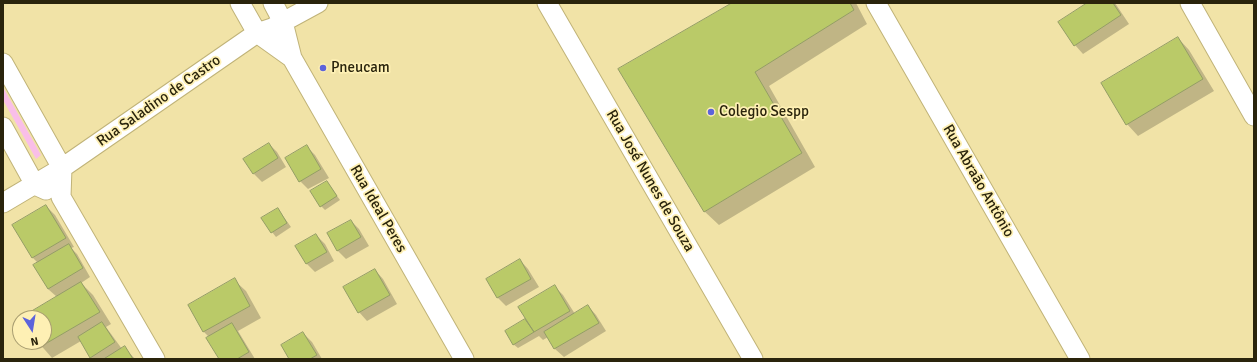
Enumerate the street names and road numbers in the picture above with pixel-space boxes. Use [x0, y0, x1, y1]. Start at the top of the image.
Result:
street label: Rua Saladino de Castro [94, 51, 224, 151]
street label: Rua José Nunes de Souza [602, 107, 698, 255]
street label: Rua Abraão Antônio [938, 122, 1018, 240]
street label: Rua Ideal Peres [346, 162, 410, 256]

